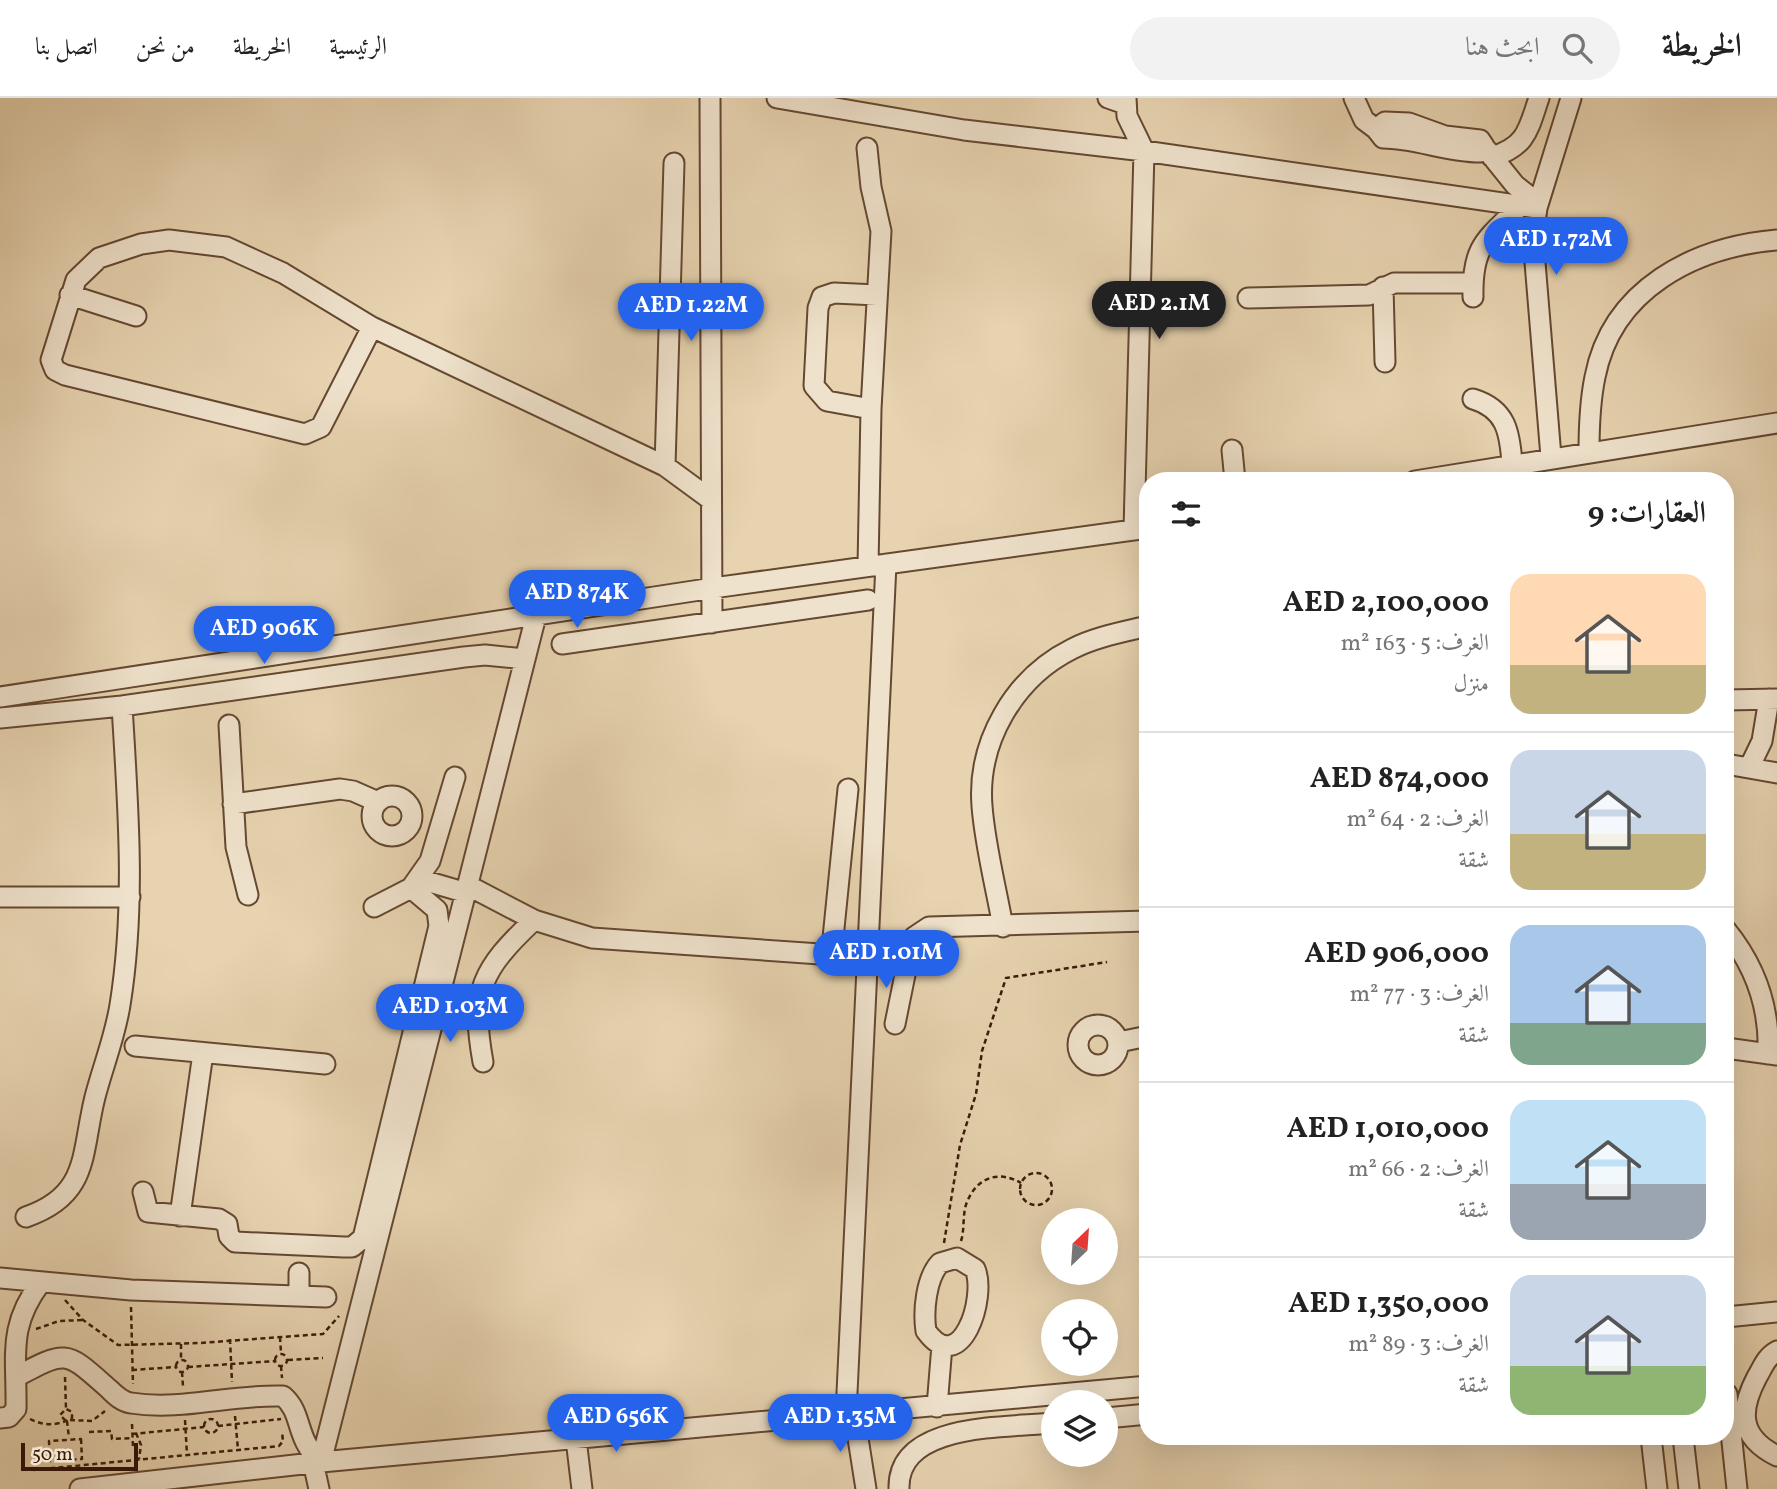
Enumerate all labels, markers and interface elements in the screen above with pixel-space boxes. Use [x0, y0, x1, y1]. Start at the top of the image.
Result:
search box [1130, 17, 1620, 80]
text: الخريطة [1662, 25, 1742, 71]
icon: search [1558, 29, 1596, 67]
text: ابحث هنا [1465, 30, 1540, 66]
text: اتصل بنا [35, 31, 98, 65]
text: من نحن [136, 31, 195, 65]
text: الخريطة [233, 31, 291, 65]
text: الرئيسية [329, 31, 387, 65]
pin: AED 1.72M [1476, 218, 1636, 277]
text: AED 1.72M [1500, 224, 1612, 256]
pin: AED 2.1M [1087, 282, 1231, 341]
pin: AED 1.22M [611, 284, 771, 343]
text: AED 2.1M [1108, 288, 1210, 320]
text: AED 1.22M [634, 290, 748, 322]
text: العقارات: 9 [1588, 493, 1706, 535]
icon: filters [1167, 495, 1205, 533]
pin: AED 874K [505, 570, 649, 630]
text: AED 874K [525, 577, 629, 609]
text: AED 2,100,000 [1283, 582, 1489, 624]
icon: home [1566, 602, 1650, 686]
pin: AED 906K [192, 606, 336, 666]
text: AED 906K [210, 613, 318, 645]
text: الغرف: 5 · 163 m² [1341, 628, 1489, 660]
text: منزل [1454, 669, 1489, 701]
text: AED 874,000 [1310, 758, 1489, 800]
icon: home [1566, 778, 1650, 862]
text: الغرف: 2 · 64 m² [1347, 804, 1489, 836]
text: شقة [1459, 845, 1489, 877]
pin: AED 1.01M [806, 930, 966, 990]
text: AED 906,000 [1304, 933, 1489, 975]
text: AED 1.01M [829, 937, 943, 969]
icon: home [1566, 953, 1650, 1037]
text: الغرف: 3 · 77 m² [1350, 979, 1489, 1011]
pin: AED 1.03M [370, 984, 530, 1044]
text: AED 1.03M [392, 991, 508, 1023]
text: شقة [1459, 1020, 1489, 1052]
text: AED 1,010,000 [1286, 1108, 1489, 1150]
icon: home [1566, 1128, 1650, 1212]
text: الغرف: 2 · 66 m² [1348, 1154, 1489, 1186]
text: شقة [1459, 1195, 1489, 1227]
north arrow [1041, 1208, 1118, 1284]
map controls [1041, 1208, 1118, 1467]
text: AED 1,350,000 [1288, 1283, 1489, 1325]
button: locate [1041, 1299, 1118, 1376]
icon: home [1566, 1303, 1650, 1387]
text: الغرف: 3 · 89 m² [1348, 1329, 1489, 1361]
text: شقة [1459, 1370, 1489, 1402]
button: layers [1041, 1390, 1118, 1467]
pin: AED 656K [544, 1394, 688, 1454]
pin: AED 1.35M [760, 1394, 920, 1454]
text: AED 656K [563, 1401, 669, 1433]
text: AED 1.35M [784, 1401, 896, 1433]
scale bar [21, 1440, 138, 1472]
text: 50 m [32, 1442, 73, 1468]

